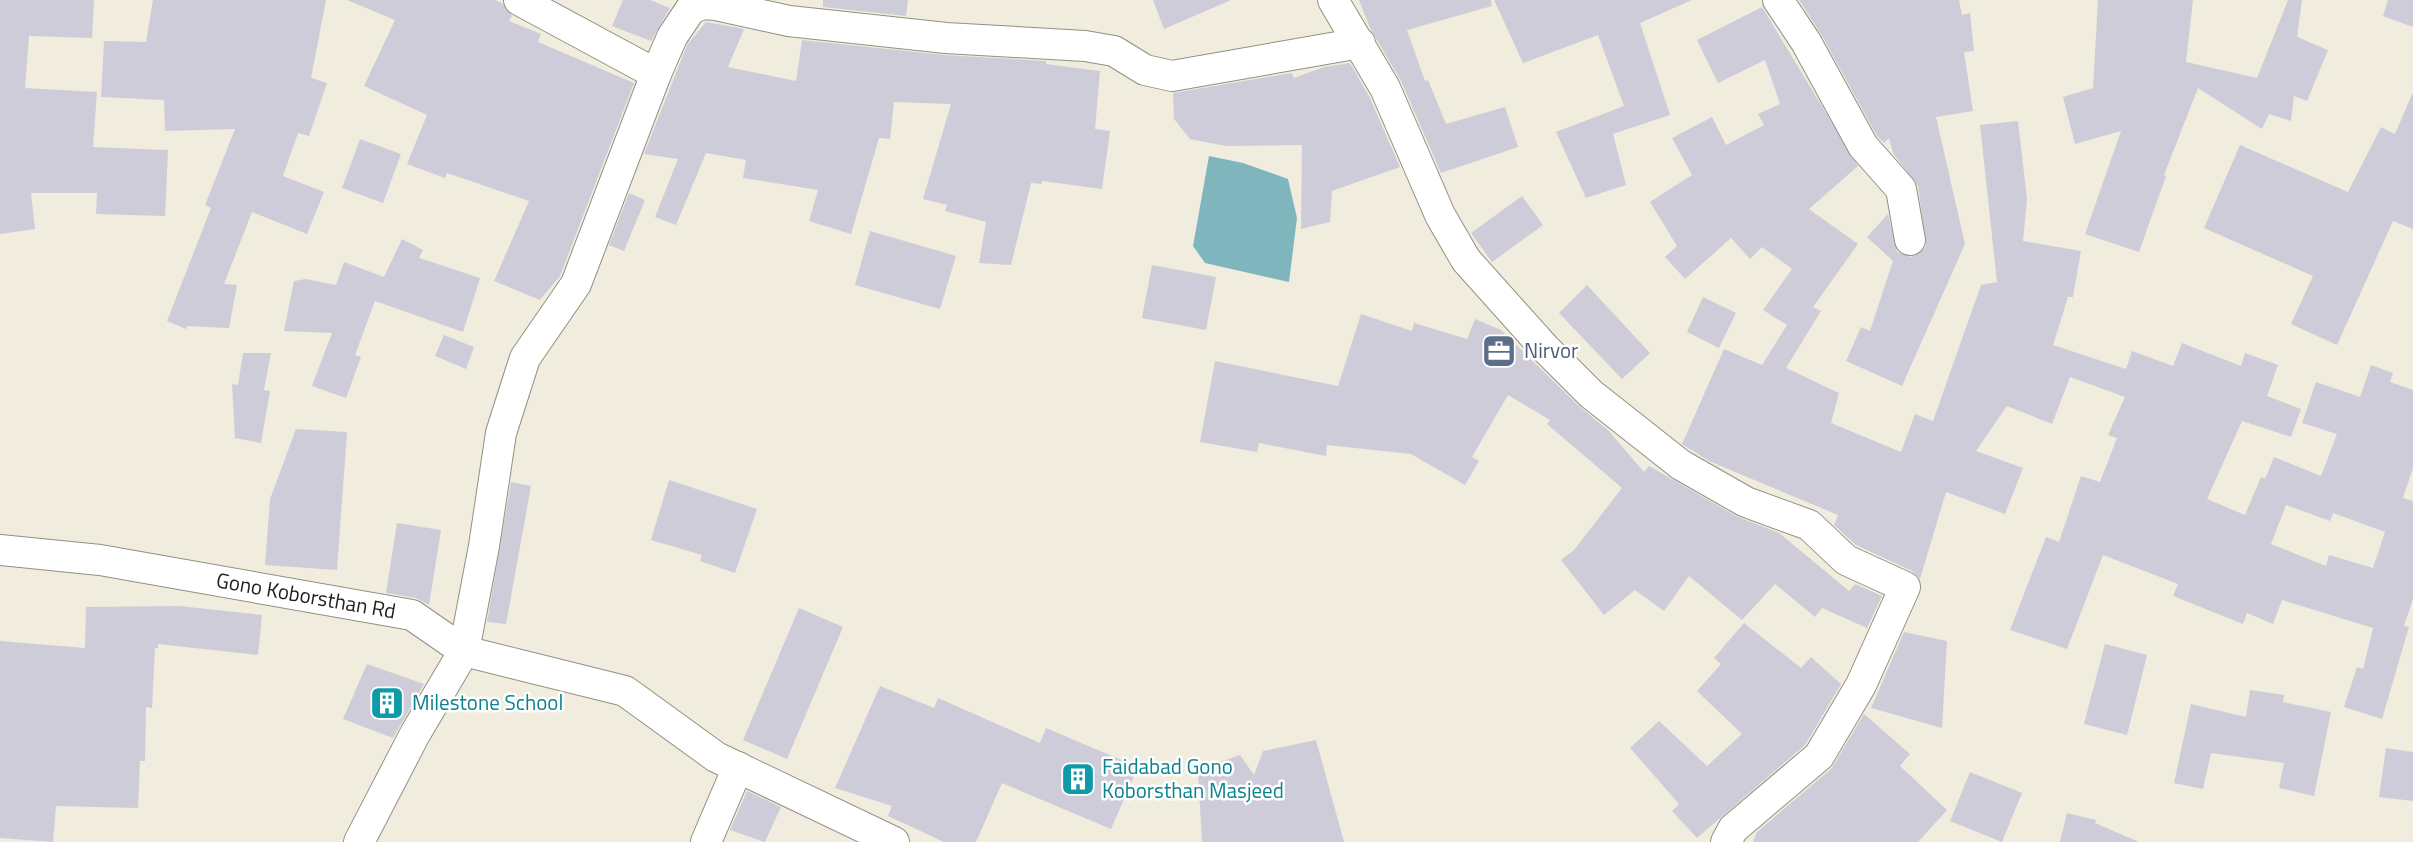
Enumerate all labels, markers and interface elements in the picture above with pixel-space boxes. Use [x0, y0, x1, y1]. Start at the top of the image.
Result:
office icon: Nirvor [1480, 332, 1518, 370]
place label: Nirvor [1524, 334, 1578, 366]
street label: Gono Koborsthan Rd [214, 563, 398, 627]
building icon: Milestone School [368, 684, 406, 722]
place label: Milestone School [412, 686, 563, 718]
place label: Faidabad Gono Koborsthan Masjeed [1102, 750, 1284, 806]
building icon: Faidabad Gono Koborsthan Masjeed [1059, 760, 1097, 798]

